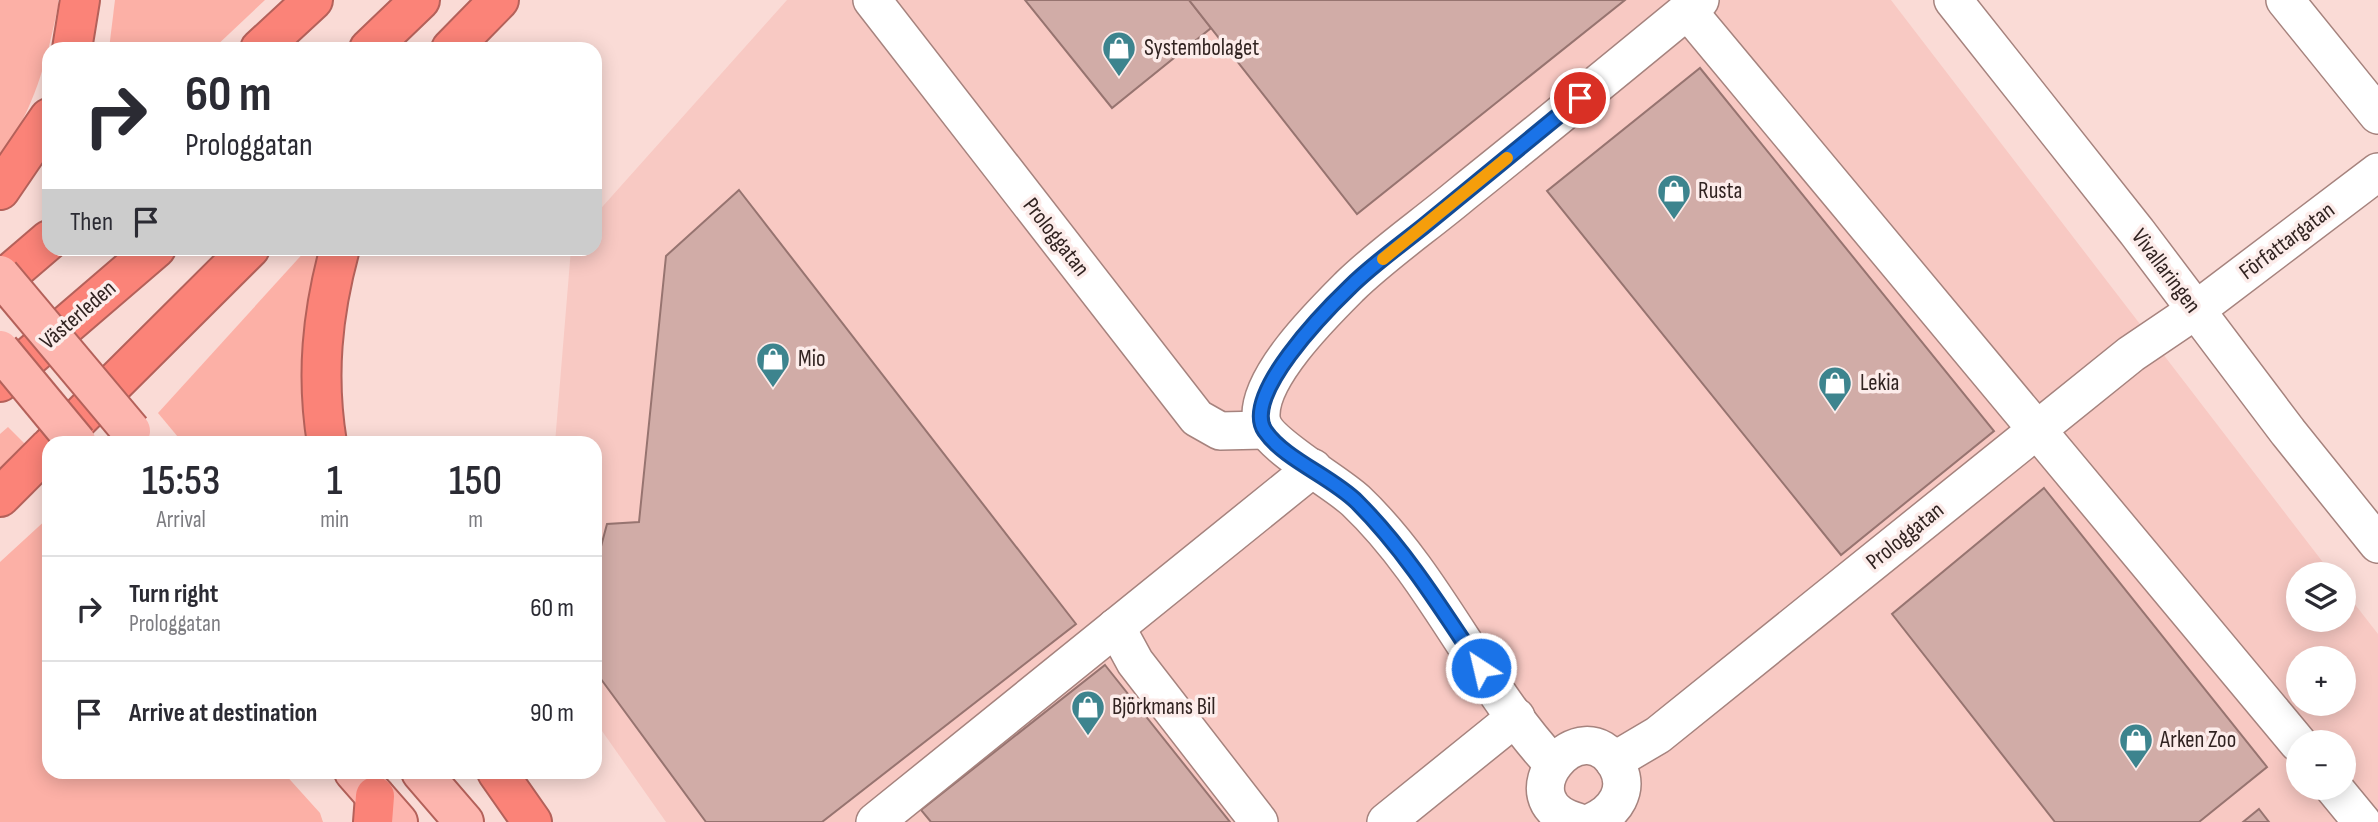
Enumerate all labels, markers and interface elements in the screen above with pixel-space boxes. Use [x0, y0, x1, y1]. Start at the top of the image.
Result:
shop icon: Systembolaget [1100, 29, 1138, 78]
place label: Systembolaget [1144, 34, 1259, 62]
text: 60 m [185, 66, 272, 125]
pin [1550, 68, 1610, 128]
icon: right [70, 70, 161, 161]
icon: arrive [1561, 79, 1599, 117]
text: Prologgatan [185, 126, 313, 165]
shop icon: Rusta [1655, 172, 1693, 221]
place label: Rusta [1698, 177, 1742, 205]
street label: Prologgatan [1017, 192, 1095, 282]
street label: Författargatan [2234, 196, 2340, 286]
icon: arrive [127, 203, 165, 241]
text: Then [70, 207, 113, 238]
street label: Vivallaringen [2125, 223, 2207, 319]
street label: Västerleden [34, 274, 122, 356]
shop icon: Mio [754, 340, 792, 389]
place label: Mio [798, 345, 826, 373]
shop icon: Lekia [1816, 364, 1854, 413]
place label: Lekia [1860, 369, 1899, 397]
text: 15:53 [142, 456, 220, 507]
text: 1 [327, 456, 343, 507]
text: 150 [449, 456, 502, 507]
street label: Prologgatan [1861, 496, 1949, 576]
text: Arrival [156, 506, 206, 534]
text: min [320, 506, 349, 534]
text: m [468, 506, 483, 534]
map controls [2286, 562, 2356, 800]
button: layers [2286, 562, 2356, 632]
text: Turn right [129, 579, 218, 610]
icon: right [70, 590, 108, 628]
text: 60 m [530, 593, 574, 624]
text: Prologgatan [129, 610, 221, 638]
position arrow [1444, 631, 1518, 705]
button: + [2286, 646, 2356, 716]
shop icon: Björkmans Bil [1069, 688, 1107, 737]
place label: Björkmans Bil [1112, 693, 1215, 721]
icon: arrive [70, 695, 108, 733]
text: Arrive at destination [129, 698, 317, 729]
text: 90 m [530, 698, 574, 729]
shop icon: Arken Zoo [2117, 721, 2155, 770]
place label: Arken Zoo [2159, 726, 2236, 754]
button: − [2286, 730, 2356, 800]

